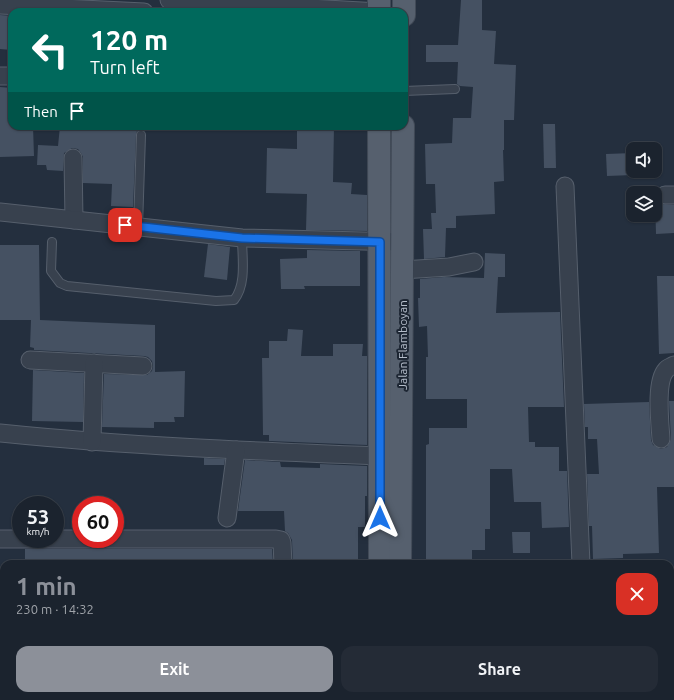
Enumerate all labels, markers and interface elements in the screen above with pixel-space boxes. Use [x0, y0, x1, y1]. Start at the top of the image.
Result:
icon: left [24, 24, 76, 76]
text: 120 m [90, 24, 168, 55]
text: Turn left [90, 57, 160, 77]
icon: arrive [66, 100, 88, 122]
text: Then [24, 103, 58, 120]
map controls [626, 142, 662, 222]
button: sound [626, 142, 662, 178]
button: layers [626, 186, 662, 222]
pin [108, 208, 142, 242]
icon: arrive [114, 214, 136, 236]
street label: Jalan Flamboyan [396, 300, 409, 390]
speed limit sign: 60 [72, 496, 124, 548]
position arrow [359, 497, 401, 539]
text: 53 [27, 505, 49, 528]
text: km/h [26, 526, 50, 537]
text: 1 min [16, 573, 77, 600]
button: close [616, 573, 658, 615]
text: 230 m · 14:32 [16, 602, 94, 616]
button: Exit [16, 646, 333, 692]
button: Share [341, 646, 658, 692]

